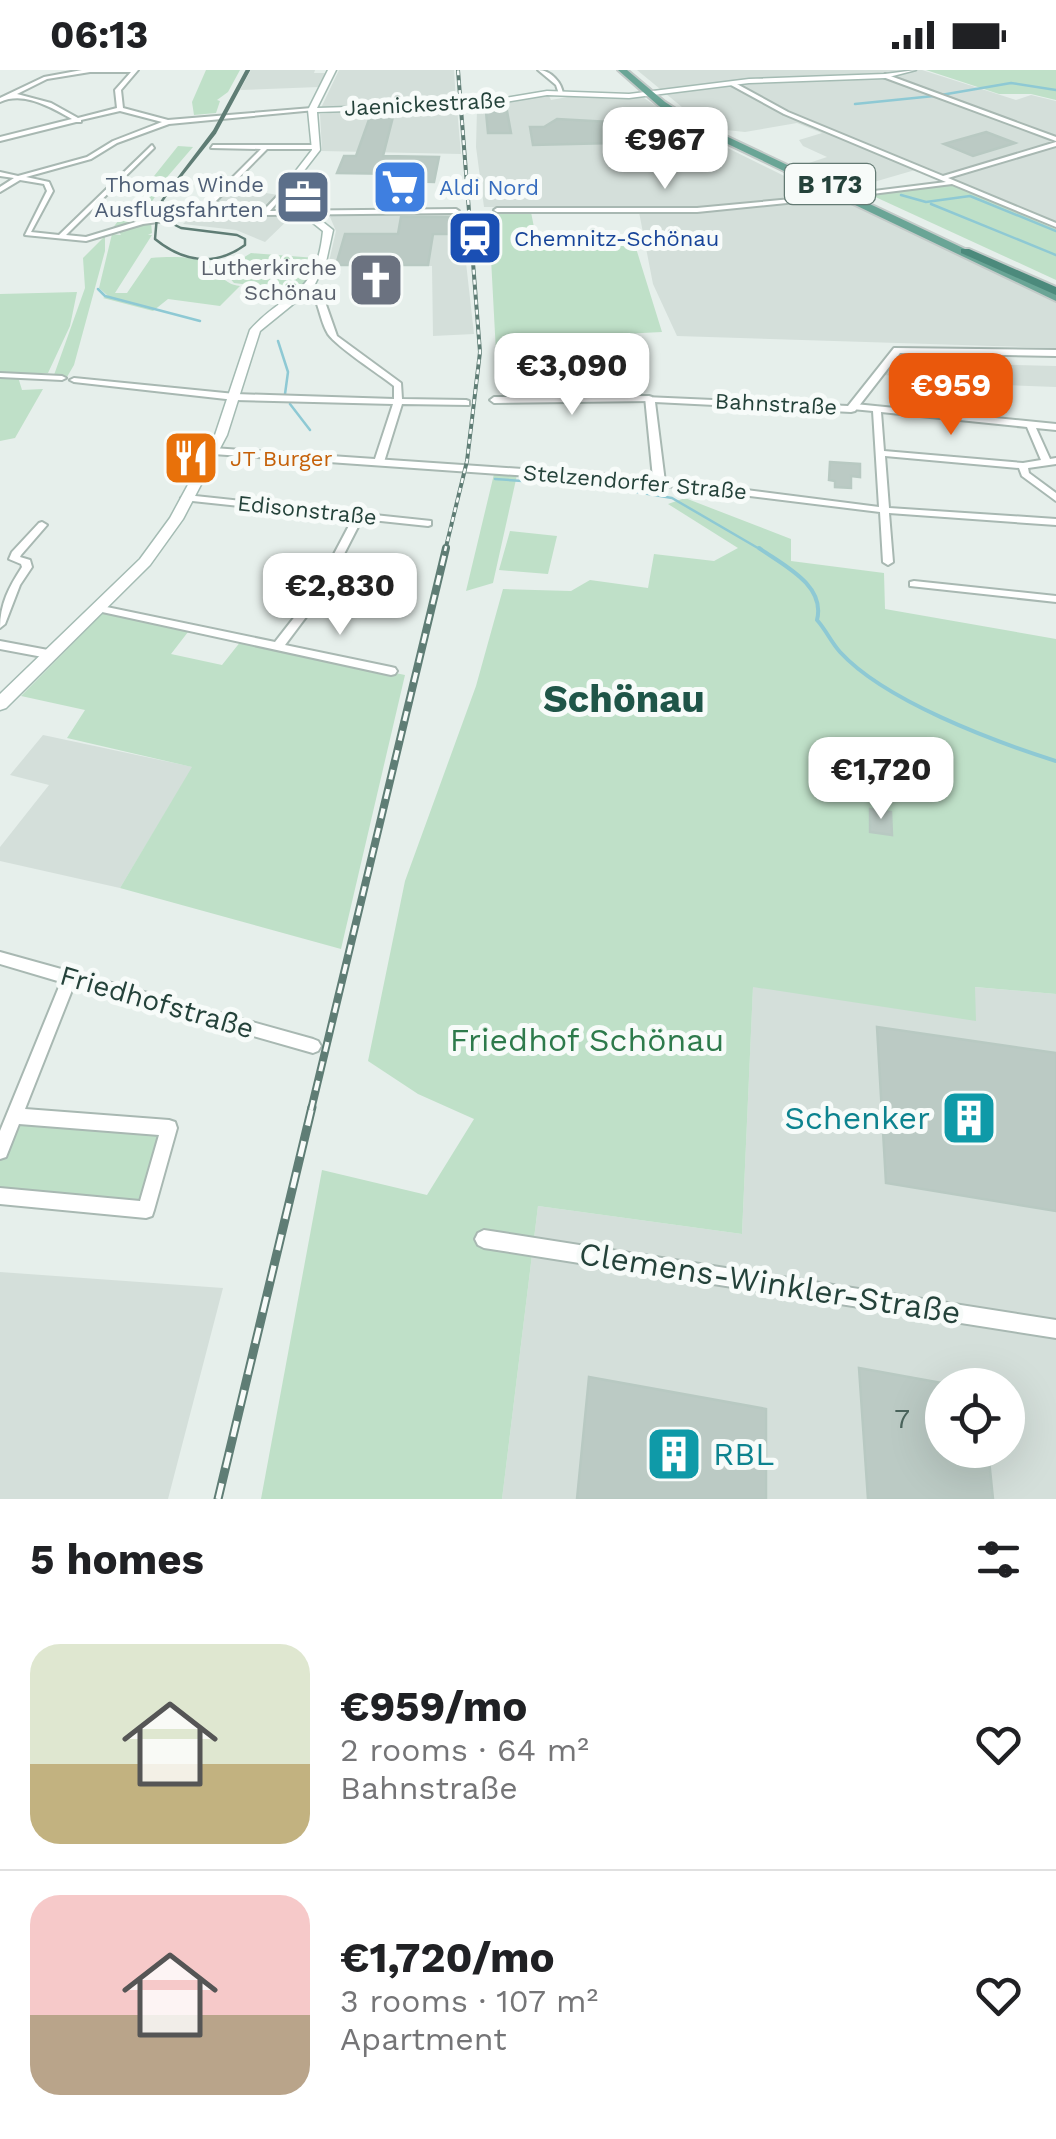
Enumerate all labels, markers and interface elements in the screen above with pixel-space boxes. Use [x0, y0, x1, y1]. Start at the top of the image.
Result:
text: 06:13 [50, 13, 148, 57]
street label: Jaenickestraße [343, 87, 507, 121]
pin: €967 [606, 107, 724, 192]
text: €967 [625, 120, 705, 158]
supermarket icon: Aldi Nord [370, 157, 430, 217]
road number: B 173 [785, 164, 875, 204]
office icon: Thomas Winde Ausflugsfahrten [273, 167, 333, 227]
place label: Thomas Winde Ausflugsfahrten [94, 172, 264, 222]
place label: Aldi Nord [439, 175, 539, 200]
station icon: Chemnitz-Schönau [445, 208, 505, 268]
place label: Chemnitz-Schönau [514, 226, 719, 251]
church icon: Lutherkirche Schönau [346, 250, 406, 310]
place label: Lutherkirche Schönau [200, 255, 337, 305]
pin: €3,090 [491, 333, 653, 418]
text: €3,090 [516, 346, 628, 384]
pin: €959 [892, 353, 1010, 438]
text: €959 [911, 366, 991, 404]
street label: Bahnstraße [714, 388, 838, 420]
restaurant icon: JT Burger [161, 428, 221, 488]
place label: JT Burger [230, 446, 332, 471]
street label: Stelzendorfer Straße [522, 460, 748, 504]
street label: Edisonstraße [236, 490, 378, 530]
pin: €2,830 [259, 553, 421, 638]
text: €2,830 [285, 566, 395, 604]
district label: Schönau [543, 677, 705, 721]
pin: €1,720 [800, 737, 962, 822]
text: €1,720 [830, 750, 932, 788]
street label: Friedhofstraße [56, 959, 258, 1045]
park label: Friedhof Schönau [450, 1021, 724, 1059]
building icon: Schenker [939, 1088, 999, 1148]
place label: Schenker [784, 1099, 930, 1137]
street label: Clemens-Winkler-Straße [577, 1234, 963, 1332]
map controls [925, 1368, 1025, 1468]
button: locate [925, 1368, 1025, 1468]
house number: 7 [894, 1402, 910, 1435]
building icon: RBL [644, 1424, 704, 1484]
place label: RBL [713, 1435, 774, 1473]
icon: filters [971, 1532, 1026, 1587]
text: 5 homes [30, 1535, 204, 1584]
text: €959/mo [340, 1682, 527, 1731]
icon: home [110, 1684, 230, 1804]
icon: heart [971, 1717, 1026, 1772]
text: 2 rooms · 64 m² [340, 1731, 589, 1769]
text: Bahnstraße [340, 1769, 518, 1807]
text: €1,720/mo [340, 1933, 555, 1982]
icon: home [110, 1935, 230, 2055]
icon: heart [971, 1968, 1026, 2023]
text: 3 rooms · 107 m² [340, 1982, 598, 2020]
text: Apartment [340, 2020, 507, 2058]

